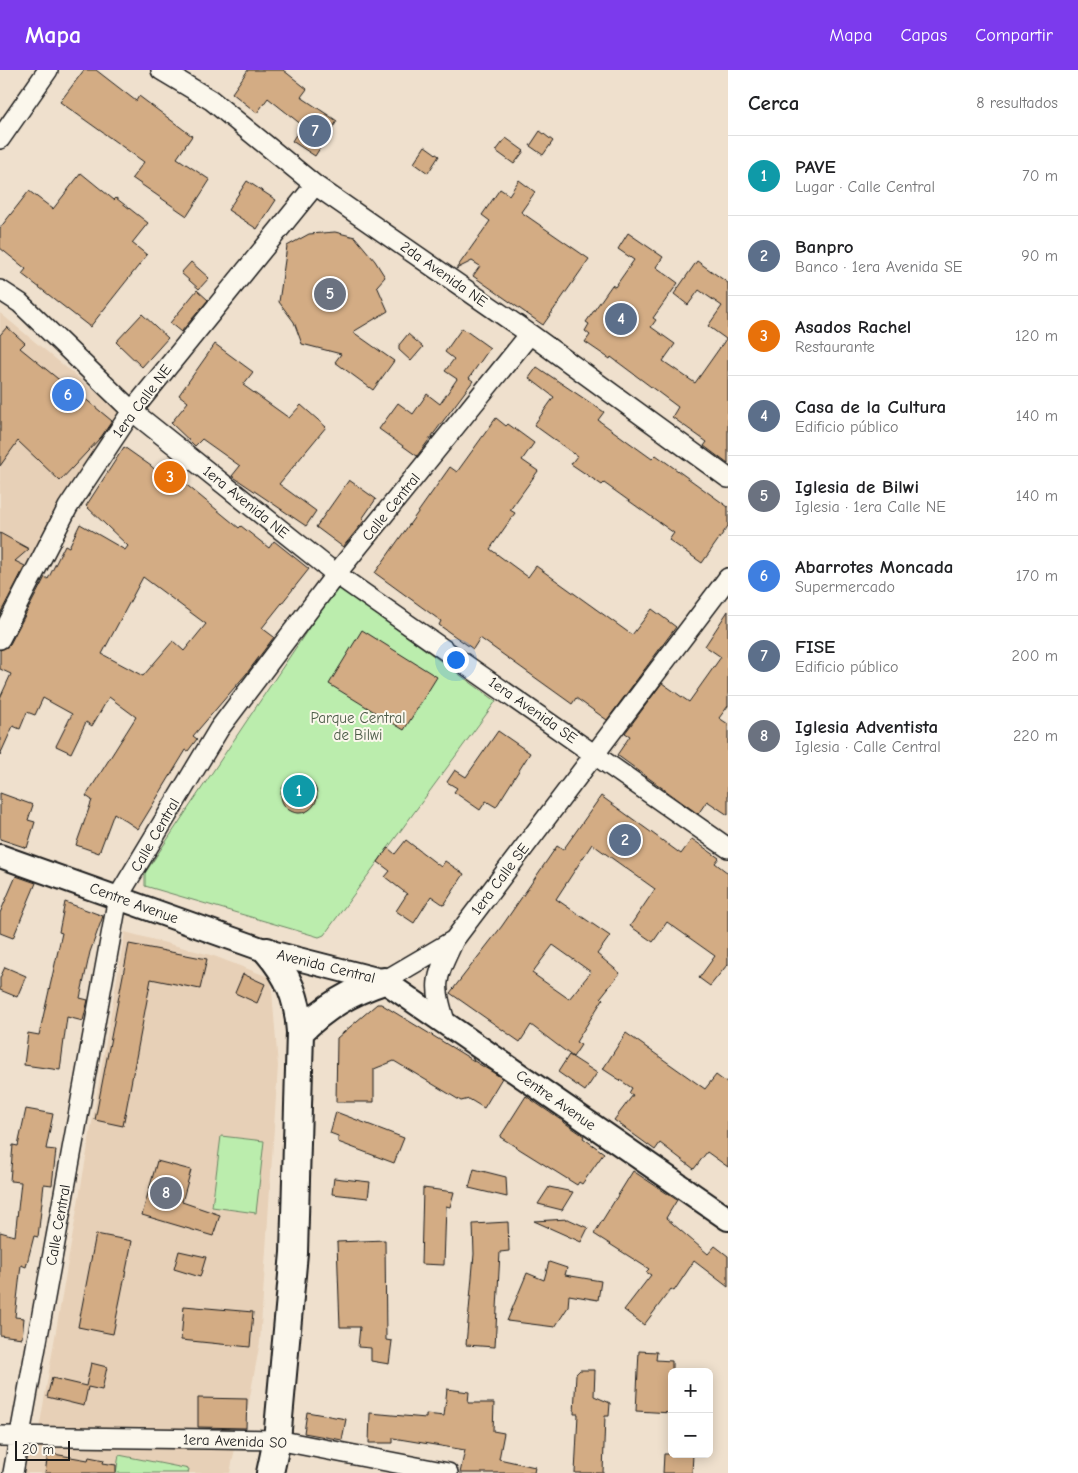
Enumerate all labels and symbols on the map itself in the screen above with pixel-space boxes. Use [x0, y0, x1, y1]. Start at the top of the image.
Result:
pin: 7 [299, 112, 331, 150]
street label: 2da Avenida NE [397, 237, 491, 311]
pin: 5 [314, 275, 346, 313]
pin: 4 [605, 300, 637, 338]
street label: 1era Calle NE [109, 361, 175, 441]
pin: 6 [52, 376, 84, 414]
pin: 3 [154, 458, 186, 496]
street label: 1era Avenida NE [199, 462, 293, 542]
street label: Calle Central [358, 469, 424, 545]
your location [443, 647, 469, 673]
street label: 1era Avenida SE [485, 673, 581, 747]
park label: Parque Central de Bilwi [310, 709, 406, 744]
pin: 1 [283, 772, 315, 810]
street label: Calle Central [127, 795, 183, 875]
pin: 2 [609, 821, 641, 859]
street label: 1era Calle SE [467, 840, 533, 918]
street label: Centre Avenue [87, 879, 181, 928]
street label: Avenida Central [275, 945, 377, 987]
street label: Centre Avenue [513, 1066, 600, 1134]
pin: 8 [150, 1174, 182, 1212]
street label: Calle Central [42, 1183, 74, 1267]
street label: 1era Avenida SO [183, 1430, 287, 1452]
scale bar [15, 1438, 70, 1461]

